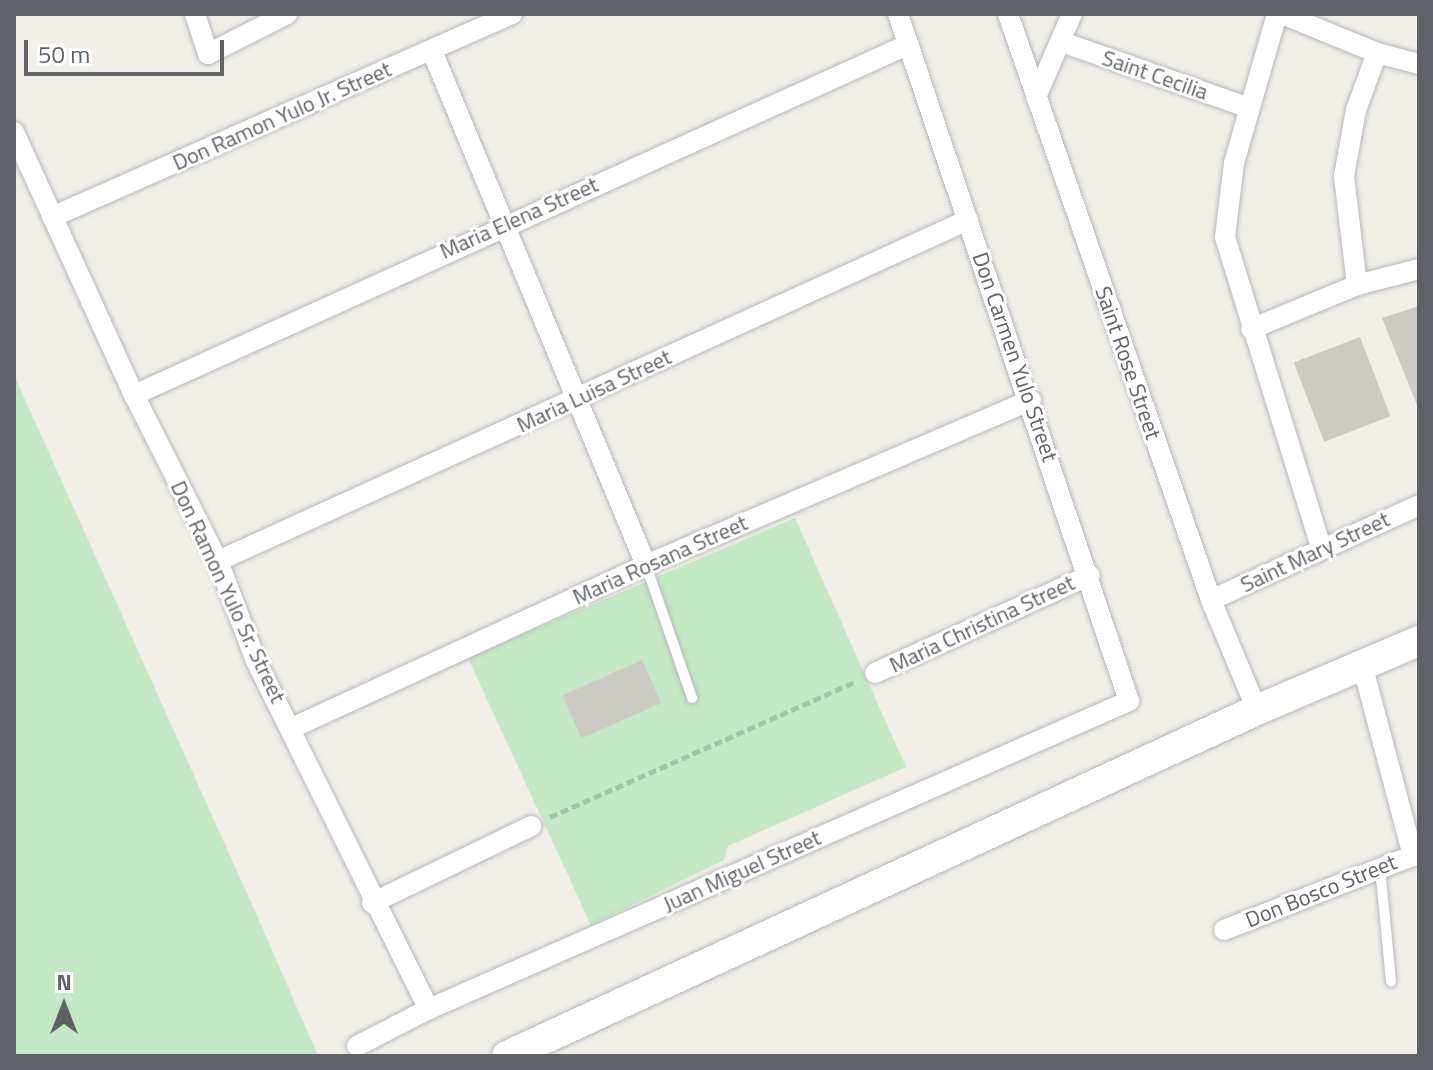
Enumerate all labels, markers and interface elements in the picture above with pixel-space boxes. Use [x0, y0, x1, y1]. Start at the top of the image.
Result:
scale bar [28, 24, 228, 74]
text: 50 m [38, 36, 90, 72]
street label: Saint Cecilia [1099, 45, 1211, 105]
street label: Don Ramon Yulo Jr. Street [169, 56, 395, 176]
street label: Maria Elena Street [436, 171, 602, 265]
street label: Don Carmen Yulo Street [967, 249, 1063, 465]
street label: Saint Rose Street [1089, 283, 1167, 443]
street label: Maria Luisa Street [513, 344, 675, 438]
street label: Don Ramon Yulo Sr. Street [165, 477, 291, 707]
street label: Saint Mary Street [1236, 506, 1394, 598]
street label: Maria Rosana Street [569, 510, 751, 610]
street label: Maria Christina Street [885, 570, 1079, 678]
street label: Juan Miguel Street [659, 824, 825, 918]
street label: Don Bosco Street [1242, 849, 1400, 933]
text: N [56, 965, 72, 999]
north arrow [24, 966, 104, 1046]

